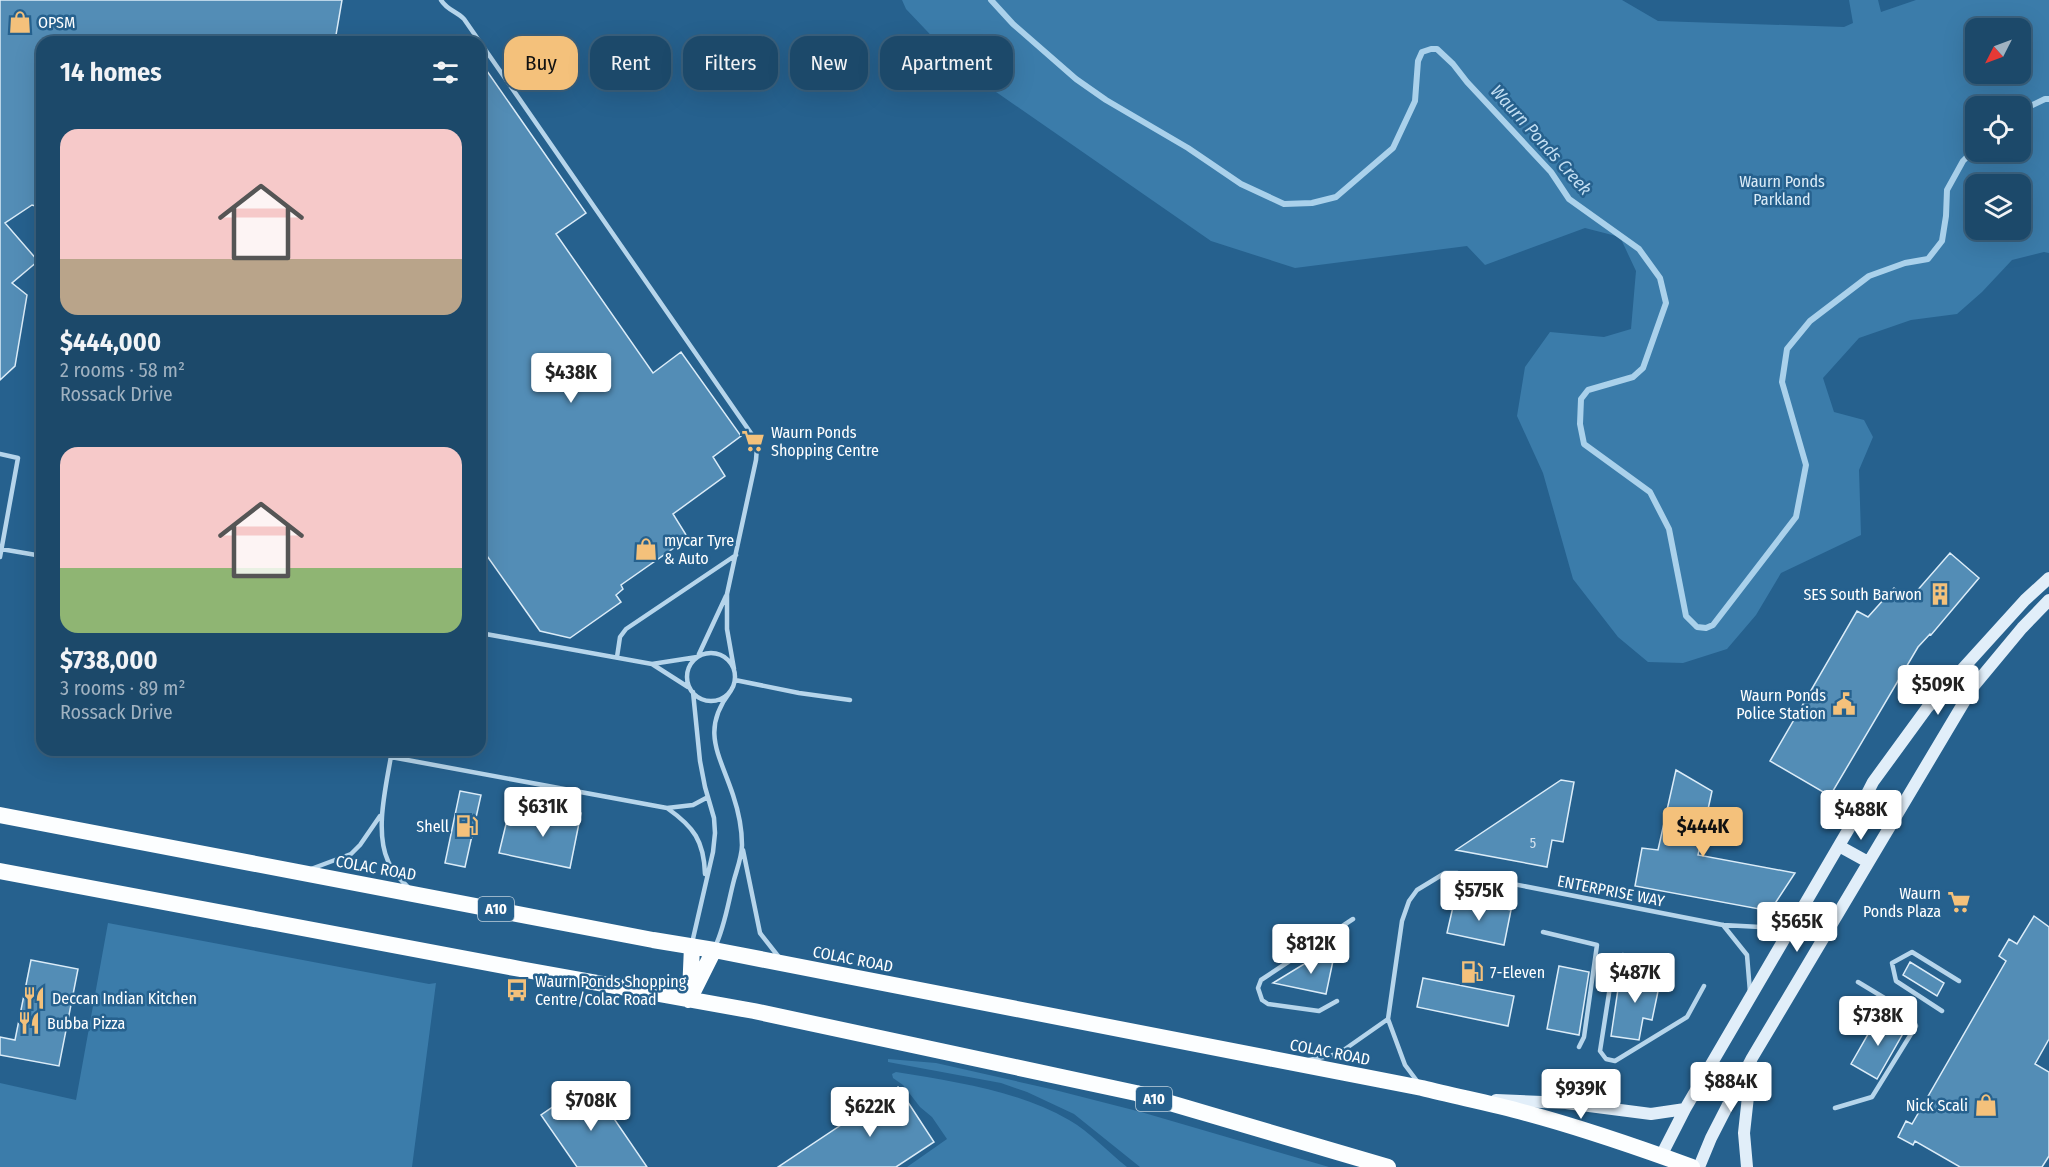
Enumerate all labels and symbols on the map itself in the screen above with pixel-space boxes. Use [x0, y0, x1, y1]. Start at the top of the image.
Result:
shop icon: OPSM [7, 9, 33, 35]
place label: OPSM [38, 13, 75, 32]
north arrow [1965, 18, 2031, 84]
water label: Waurn Ponds Creek [1486, 80, 1596, 200]
park label: Waurn Ponds Parkland [1739, 172, 1825, 209]
pin: $438K [529, 353, 613, 404]
place label: Waurn Ponds Shopping Centre [771, 423, 879, 460]
supermarket icon: Waurn Ponds Shopping Centre [740, 428, 766, 454]
place label: mycar Tyre & Auto [664, 531, 734, 568]
shop icon: mycar Tyre & Auto [633, 536, 659, 562]
building icon: SES South Barwon [1927, 581, 1953, 607]
place label: SES South Barwon [1803, 585, 1922, 604]
pin: $509K [1896, 665, 1980, 716]
place label: Waurn Ponds Police Station [1736, 686, 1826, 723]
public building icon: Waurn Ponds Police Station [1831, 691, 1857, 717]
pin: $631K [501, 787, 585, 838]
pin: $488K [1819, 790, 1903, 841]
pin: $444K [1661, 807, 1745, 858]
fuel station icon: Shell [454, 813, 480, 839]
place label: Shell [416, 817, 449, 836]
house number: 5 [1530, 835, 1536, 852]
street label: COLAC ROAD [334, 852, 418, 884]
pin: $575K [1437, 871, 1521, 922]
street label: ENTERPRISE WAY [1556, 871, 1666, 911]
place label: Waurn Ponds Plaza [1863, 884, 1941, 921]
supermarket icon: Waurn Ponds Plaza [1946, 889, 1972, 915]
road number: A10 [478, 897, 514, 921]
pin: $565K [1755, 902, 1839, 953]
pin: $812K [1269, 924, 1353, 975]
street label: COLAC ROAD [811, 942, 895, 976]
pin: $487K [1593, 953, 1677, 1004]
fuel station icon: 7-Eleven [1459, 959, 1485, 985]
place label: 7-Eleven [1490, 963, 1545, 982]
place label: Waurn Ponds Shopping Centre/Colac Road [535, 972, 687, 1009]
bus stop icon: Waurn Ponds Shopping Centre/Colac Road [504, 977, 530, 1003]
restaurant icon: Deccan Indian Kitchen [21, 985, 47, 1011]
place label: Deccan Indian Kitchen [52, 989, 197, 1008]
pin: $738K [1836, 996, 1920, 1047]
restaurant icon: Bubba Pizza [16, 1010, 42, 1036]
place label: Bubba Pizza [47, 1014, 125, 1033]
street label: COLAC ROAD [1288, 1035, 1372, 1069]
pin: $884K [1689, 1062, 1773, 1113]
pin: $939K [1539, 1069, 1623, 1120]
pin: $708K [549, 1081, 633, 1132]
pin: $622K [828, 1087, 912, 1138]
road number: A10 [1136, 1087, 1172, 1111]
shop icon: Nick Scali [1973, 1092, 1999, 1118]
place label: Nick Scali [1906, 1096, 1968, 1115]

